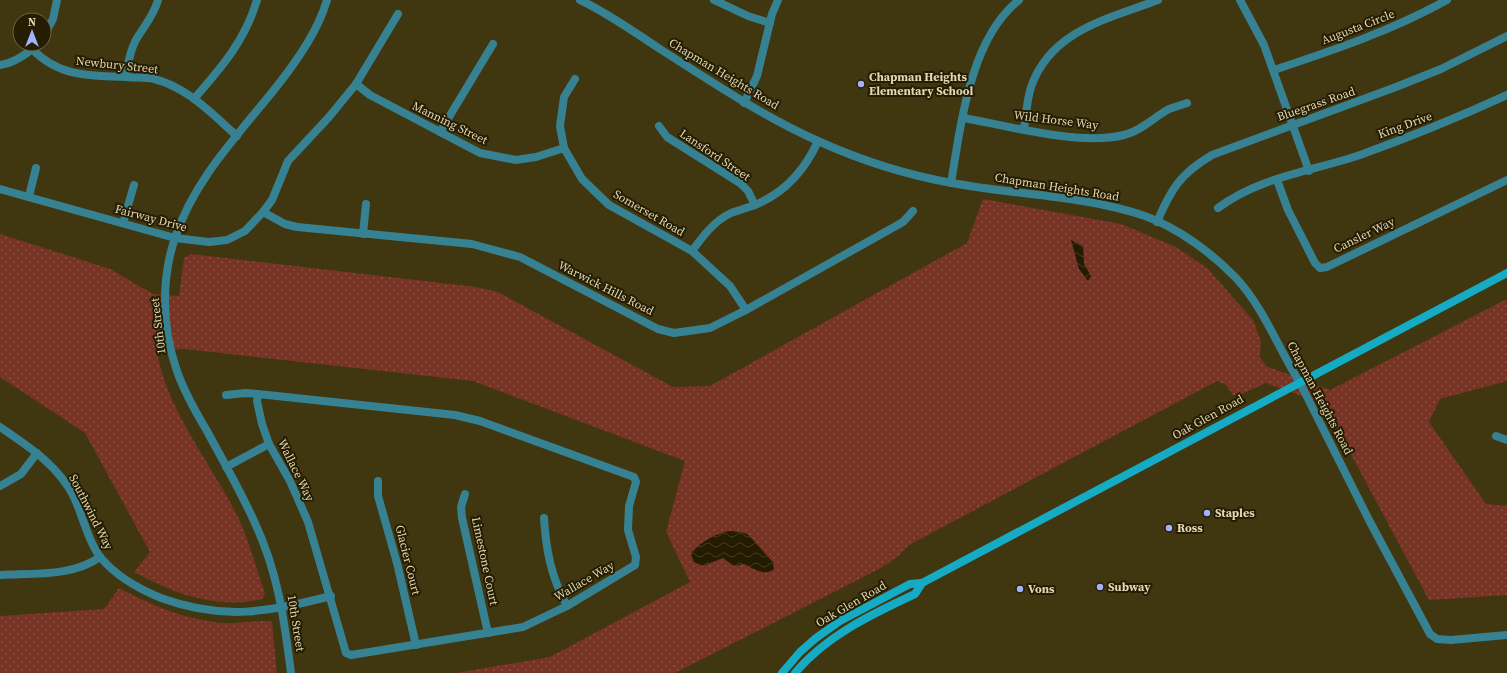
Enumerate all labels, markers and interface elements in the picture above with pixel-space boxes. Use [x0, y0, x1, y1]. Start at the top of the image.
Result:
street label: Augusta Circle [1319, 6, 1397, 48]
north arrow [12, 12, 52, 52]
text: N [28, 15, 36, 30]
street label: Chapman Heights Road [666, 35, 782, 113]
street label: Newbury Street [75, 53, 159, 77]
place label: Chapman Heights Elementary School [869, 69, 974, 99]
marker: Chapman Heights Elementary School [856, 79, 866, 89]
street label: Bluegrass Road [1275, 83, 1357, 125]
street label: Manning Street [410, 98, 490, 148]
street label: Wild Horse Way [1013, 107, 1100, 133]
street label: King Drive [1376, 108, 1434, 142]
street label: Lansford Street [677, 125, 753, 185]
street label: Chapman Heights Road [994, 169, 1121, 205]
street label: Somerset Road [610, 186, 688, 240]
street label: Fairway Drive [113, 201, 189, 235]
street label: Cansler Way [1331, 213, 1398, 257]
street label: Warwick Hills Road [556, 257, 657, 319]
street label: 10th Street [147, 297, 169, 355]
street label: Chapman Heights Road [1283, 339, 1357, 457]
street label: Oak Glen Road [1170, 391, 1247, 443]
street label: Wallace Way [274, 436, 318, 504]
street label: Southwind Way [65, 472, 117, 553]
place label: Staples [1215, 505, 1255, 521]
marker: Staples [1202, 508, 1212, 518]
street label: Limestone Court [468, 515, 502, 607]
place label: Ross [1177, 520, 1203, 536]
street label: Glacier Court [392, 523, 424, 597]
marker: Ross [1164, 523, 1174, 533]
street label: Wallace Way [551, 557, 618, 605]
street label: Oak Glen Road [813, 577, 889, 631]
place label: Subway [1108, 579, 1151, 595]
place label: Vons [1028, 581, 1055, 597]
marker: Subway [1095, 582, 1105, 592]
marker: Vons [1015, 584, 1025, 594]
street label: 10th Street [284, 594, 308, 652]

